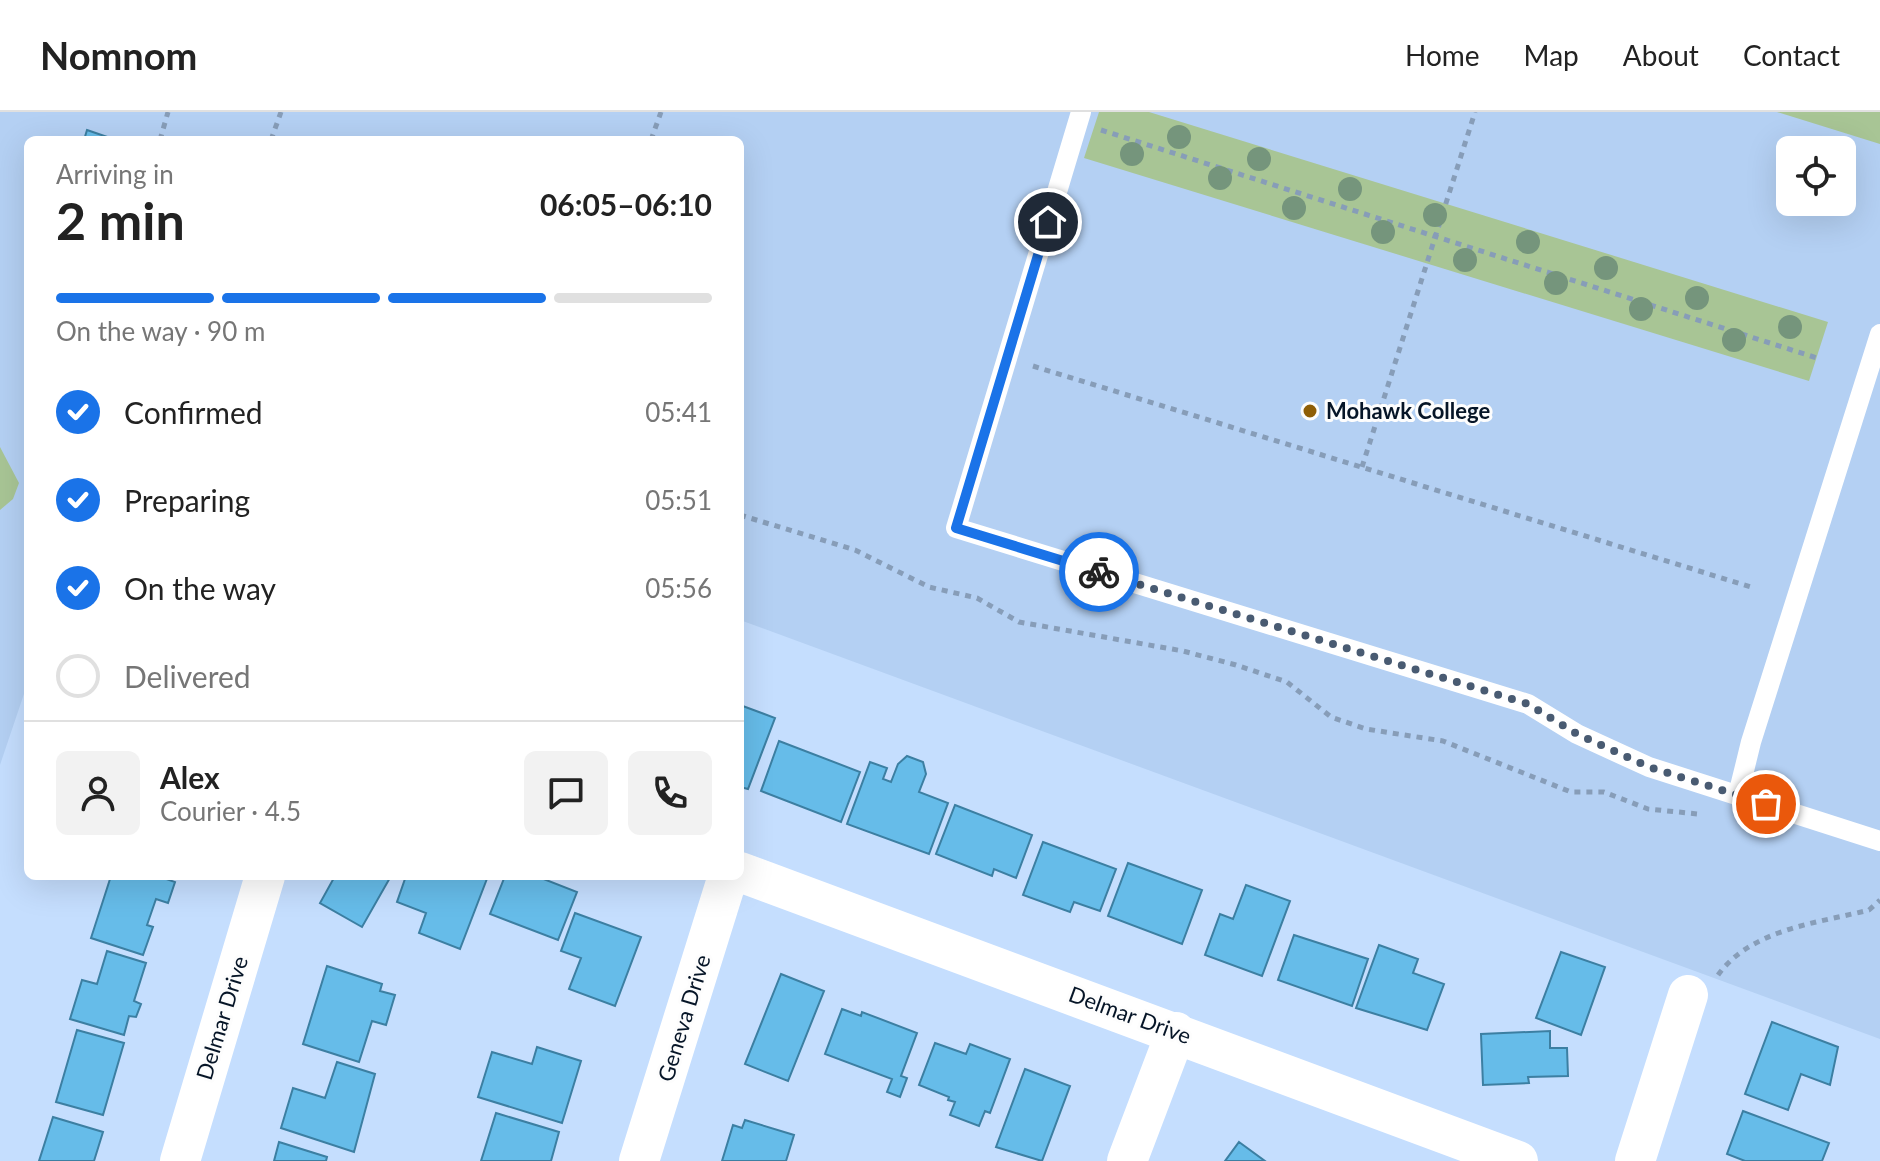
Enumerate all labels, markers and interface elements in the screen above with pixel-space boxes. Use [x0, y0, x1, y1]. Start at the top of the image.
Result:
text: Nomnom [40, 32, 197, 78]
text: Home [1405, 38, 1480, 72]
text: Map [1524, 38, 1579, 72]
text: About [1623, 38, 1699, 72]
text: Contact [1743, 38, 1840, 72]
map controls [1776, 136, 1856, 216]
button: locate [1776, 136, 1856, 216]
text: Arriving in [56, 158, 174, 190]
text: 06:05–06:10 [540, 186, 712, 222]
pin [1014, 188, 1082, 256]
text: 2 min [56, 189, 185, 251]
icon: home [1026, 200, 1070, 244]
text: On the way · 90 m [56, 315, 265, 347]
icon: check [56, 390, 100, 434]
text: Confirmed [124, 394, 263, 430]
text: 05:41 [645, 396, 712, 428]
place label: Mohawk College [1326, 397, 1490, 424]
marker: Mohawk College [1301, 402, 1319, 420]
icon: check [56, 478, 100, 522]
text: Preparing [124, 482, 250, 518]
text: 05:51 [645, 484, 712, 516]
courier [1059, 532, 1139, 612]
icon: bike [1077, 550, 1121, 594]
icon: check [56, 566, 100, 610]
text: On the way [124, 570, 276, 606]
text: 05:56 [645, 572, 712, 604]
text: Delivered [124, 658, 251, 694]
button: person [56, 751, 140, 835]
button: chat [524, 751, 608, 835]
button: phone [628, 751, 712, 835]
text: Alex [160, 759, 220, 795]
pin [1732, 770, 1800, 838]
icon: bag [1744, 782, 1788, 826]
text: Courier · 4.5 [160, 795, 301, 827]
street label: Geneva Drive [651, 951, 716, 1085]
street label: Delmar Drive [190, 953, 253, 1083]
street label: Delmar Drive [1065, 980, 1195, 1049]

